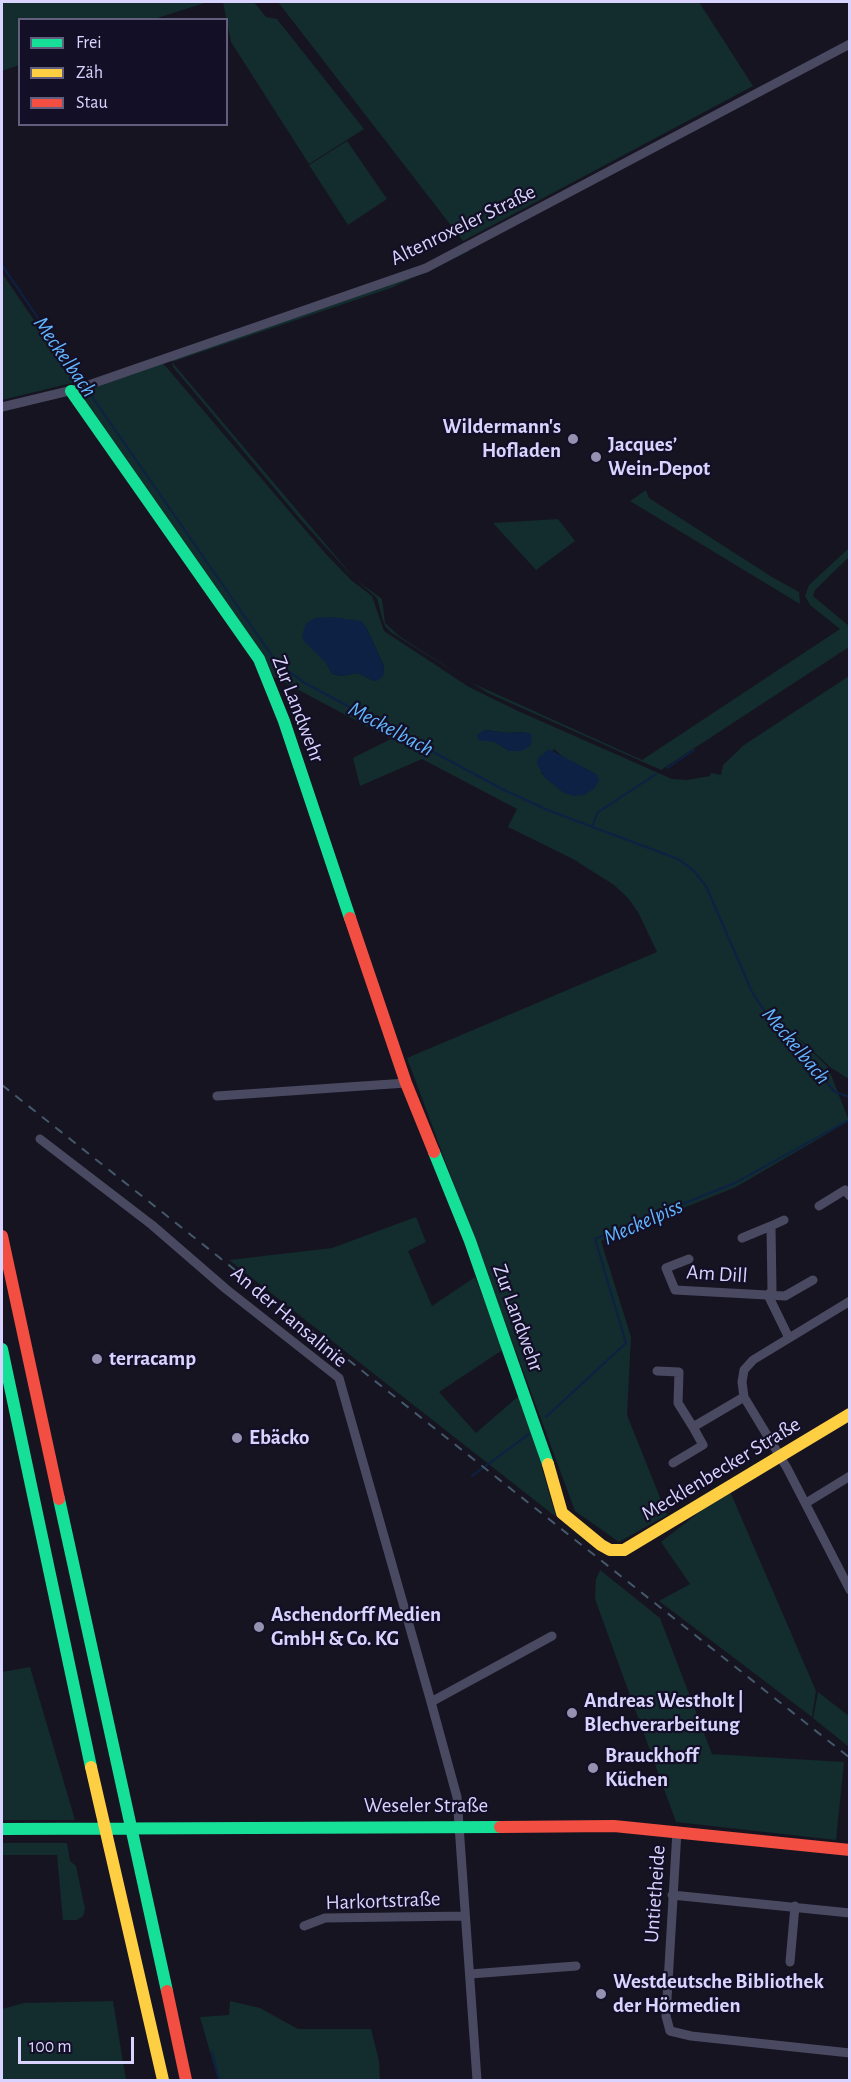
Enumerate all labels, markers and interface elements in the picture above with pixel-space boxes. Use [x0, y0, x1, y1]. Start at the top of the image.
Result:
legend [18, 18, 228, 126]
text: Frei [76, 34, 102, 52]
text: Zäh [76, 64, 103, 82]
text: Stau [76, 94, 108, 112]
street label: Altenroxeler Straße [386, 179, 540, 271]
water label: Meckelbach [28, 311, 102, 403]
place label: Wildermann's Hofladen [443, 414, 561, 464]
marker: Wildermann's Hofladen [566, 432, 580, 446]
place label: Jacques’ Wein-Depot [608, 432, 710, 482]
marker: Jacques’ Wein-Depot [589, 450, 603, 464]
street label: Zur Landwehr [266, 652, 330, 766]
water label: Meckelbach [344, 696, 438, 762]
water label: Meckelbach [756, 1002, 836, 1090]
water label: Meckelpiss [599, 1193, 687, 1251]
street label: Am Dill [686, 1259, 748, 1289]
street label: An der Hansalinie [225, 1261, 353, 1373]
street label: Zur Landwehr [487, 1261, 549, 1375]
place label: terracamp [109, 1346, 196, 1372]
marker: terracamp [90, 1352, 104, 1366]
street label: Mecklenbecker Straße [637, 1412, 805, 1526]
place label: Ebäcko [249, 1425, 309, 1451]
marker: Ebäcko [230, 1431, 244, 1445]
place label: Aschendorff Medien GmbH & Co. KG [271, 1602, 441, 1652]
marker: Aschendorff Medien GmbH & Co. KG [252, 1620, 266, 1634]
place label: Andreas Westholt | Blechverarbeitung [584, 1688, 744, 1738]
marker: Andreas Westholt | Blechverarbeitung [565, 1706, 579, 1720]
place label: Brauckhoff Küchen [605, 1743, 698, 1793]
marker: Brauckhoff Küchen [586, 1761, 600, 1775]
street label: Weseler Straße [364, 1793, 488, 1819]
street label: Untietheide [639, 1844, 671, 1944]
street label: Harkortstraße [325, 1886, 441, 1916]
place label: Westdeutsche Bibliothek der Hörmedien [613, 1969, 824, 2019]
marker: Westdeutsche Bibliothek der Hörmedien [594, 1987, 608, 2001]
scale bar [21, 2025, 136, 2063]
text: 100 m [29, 2038, 72, 2056]

